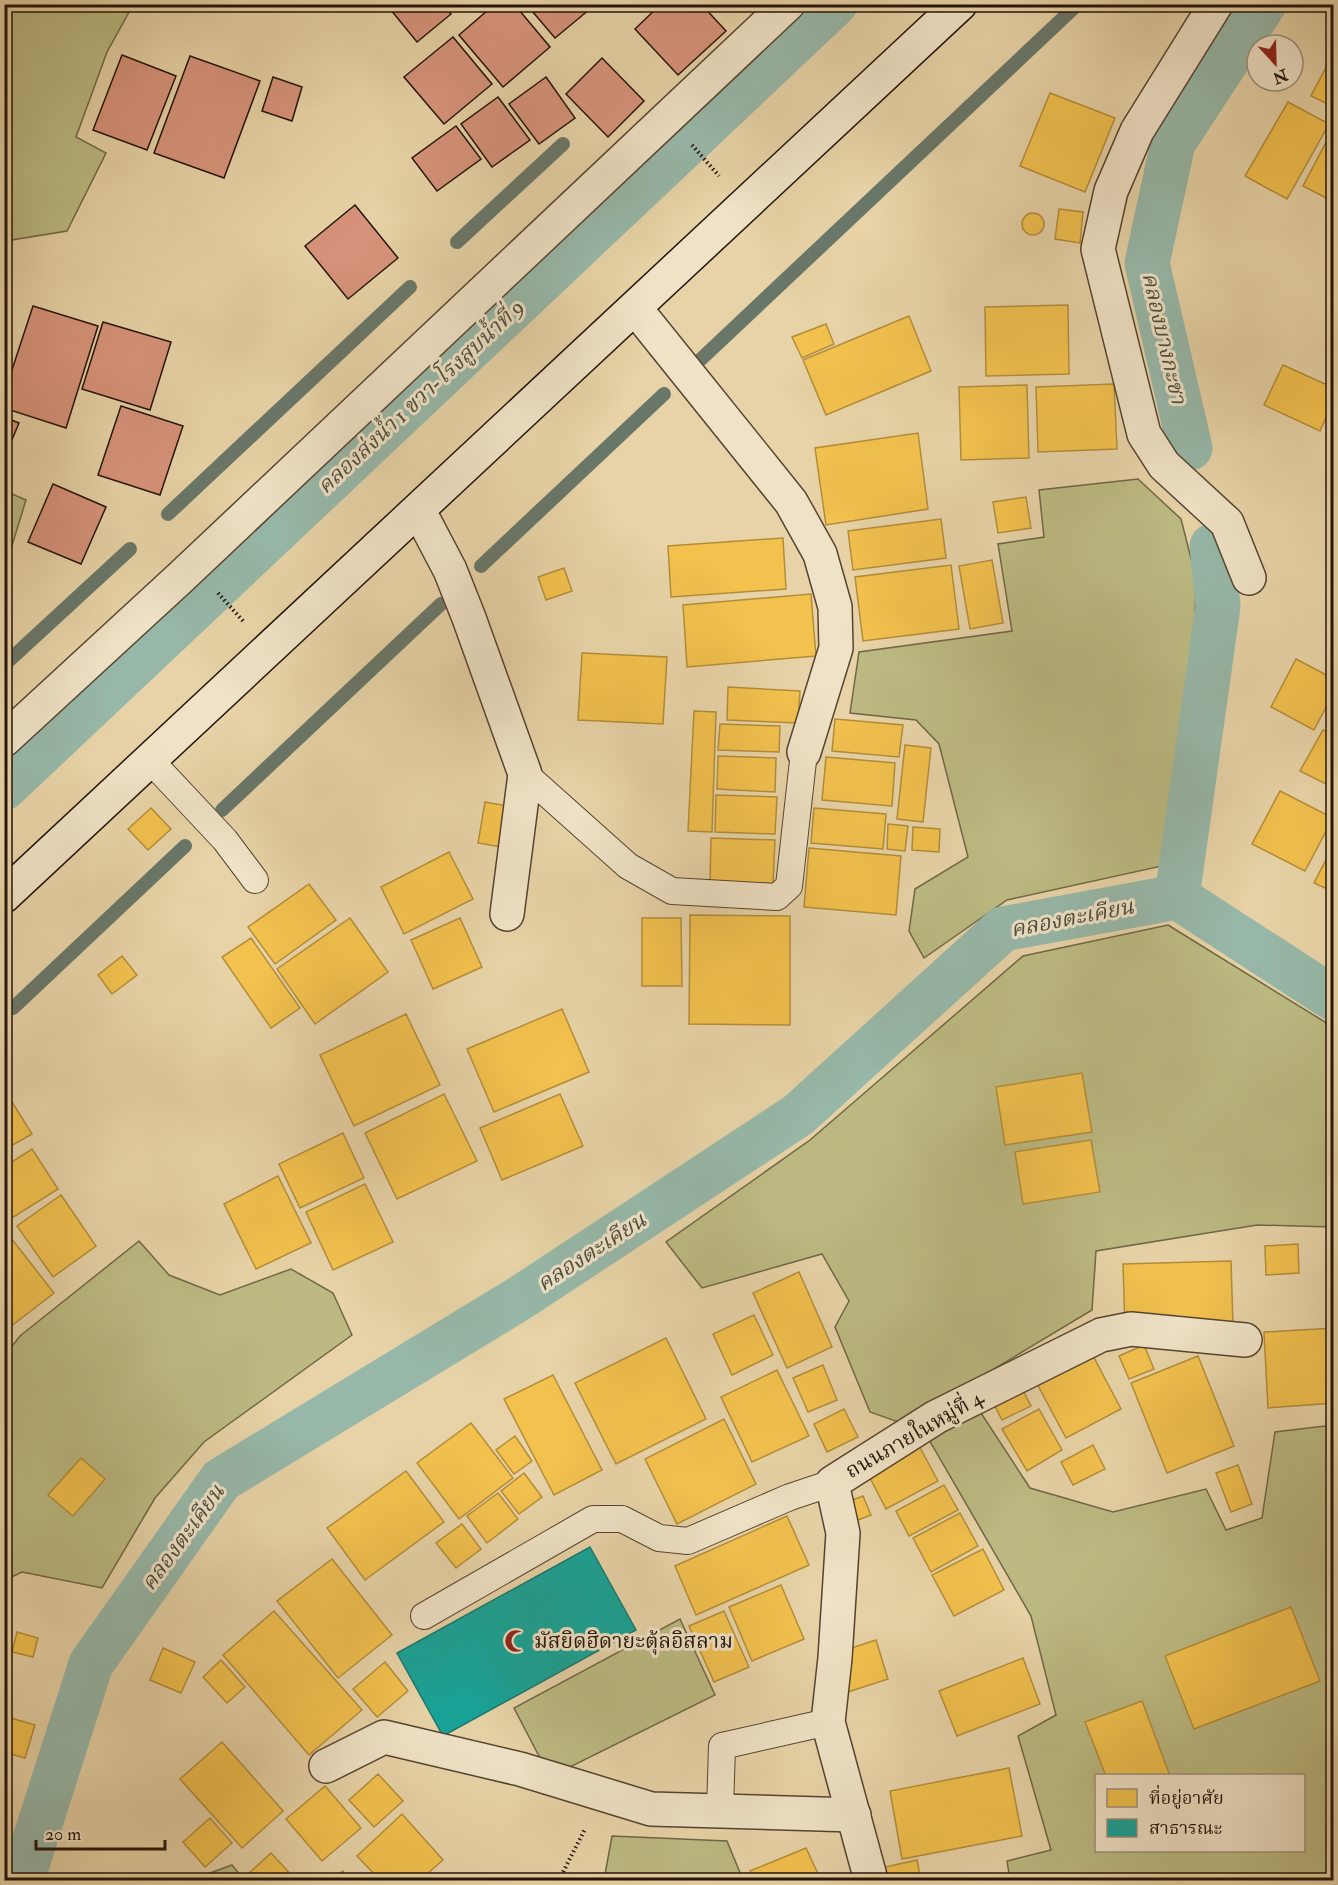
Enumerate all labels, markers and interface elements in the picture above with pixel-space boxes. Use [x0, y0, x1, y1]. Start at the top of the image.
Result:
north arrow [1245, 33, 1305, 93]
text: N [1269, 64, 1292, 88]
water label: คลองบางกะชา [1135, 270, 1193, 408]
water label: คลองส่งน้ำ 1 ขวา-โรงสูบน้ำที่ 9 [309, 291, 530, 500]
water label: คลองตะเคียน [1008, 892, 1136, 944]
water label: คลองตะเคียน [532, 1206, 652, 1298]
street label: ถนนภายในหมู่ที่ 4 [839, 1381, 989, 1485]
water label: คลองตะเคียน [135, 1479, 231, 1596]
mosque icon: มัสยิดฮิดายะตุ้ลอิสลาม [503, 1628, 529, 1654]
place label: มัสยิดฮิดายะตุ้ลอิสลาม [534, 1628, 733, 1655]
legend [1095, 1774, 1305, 1852]
text: ที่อยู่อาศัย [1149, 1784, 1224, 1810]
scale bar [36, 1813, 165, 1851]
text: สาธารณะ [1149, 1817, 1222, 1840]
text: 20 m [45, 1823, 81, 1846]

